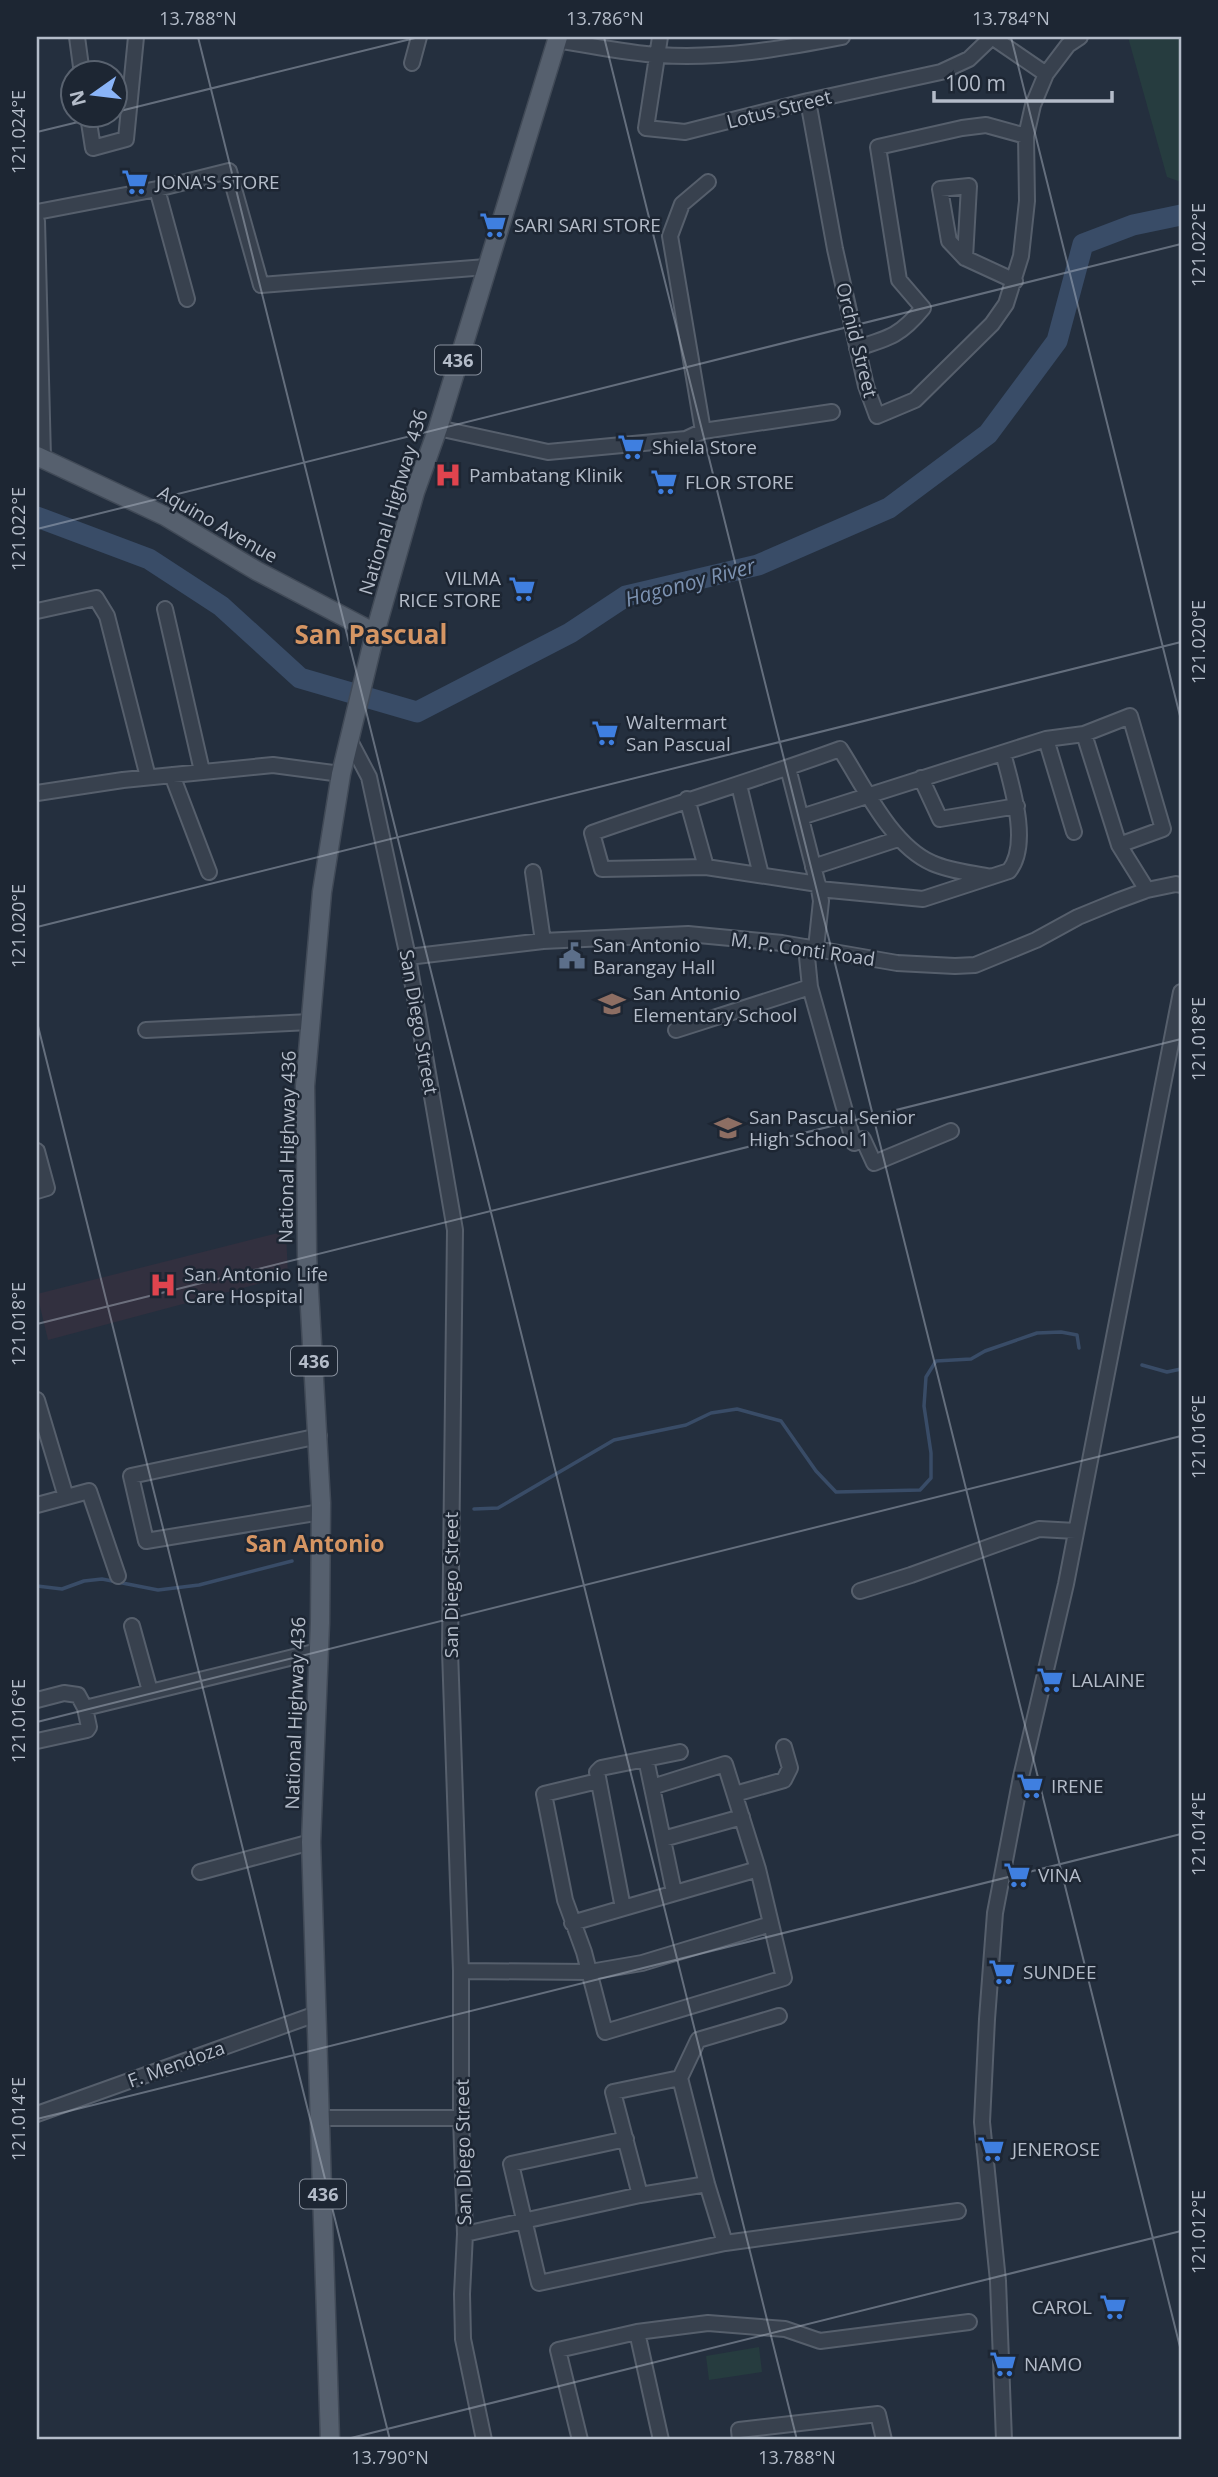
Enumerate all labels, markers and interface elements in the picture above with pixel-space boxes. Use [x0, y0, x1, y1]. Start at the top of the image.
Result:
text: 13.788°N [159, 6, 237, 30]
text: 13.786°N [566, 6, 644, 30]
text: 13.784°N [972, 6, 1050, 30]
north arrow [60, 60, 130, 130]
scale bar [934, 60, 1113, 104]
text: 100 m [945, 69, 1006, 97]
street label: Lotus Street [724, 83, 834, 135]
text: N [63, 87, 92, 109]
text: 121.024°E [6, 90, 30, 174]
supermarket icon: JONA'S STORE [120, 167, 150, 197]
place label: JONA'S STORE [154, 169, 280, 195]
text: 121.022°E [1186, 203, 1210, 287]
supermarket icon: SARI SARI STORE [478, 210, 508, 240]
place label: SARI SARI STORE [514, 212, 661, 238]
street label: Orchid Street [830, 280, 884, 400]
road number: 436 [435, 346, 481, 374]
street label: National Highway 436 [352, 406, 434, 598]
supermarket icon: Shiela Store [616, 432, 646, 462]
place label: Shiela Store [652, 434, 757, 460]
hospital icon: Pambatang Klinik [433, 460, 463, 490]
place label: Pambatang Klinik [469, 462, 623, 488]
supermarket icon: FLOR STORE [649, 467, 679, 497]
place label: FLOR STORE [685, 469, 794, 495]
street label: Aquino Avenue [153, 479, 283, 569]
text: 121.022°E [6, 487, 30, 571]
water label: Hagonoy River [622, 551, 759, 613]
place label: VILMA RICE STORE [399, 565, 501, 613]
supermarket icon: VILMA RICE STORE [507, 574, 537, 604]
text: 121.020°E [1186, 600, 1210, 684]
district label: San Pascual [295, 616, 447, 652]
place label: Waltermart San Pascual [626, 709, 731, 757]
supermarket icon: Waltermart San Pascual [590, 718, 620, 748]
text: 121.020°E [6, 884, 30, 968]
street label: M. P. Conti Road [729, 926, 877, 972]
place label: San Antonio Barangay Hall [593, 932, 715, 980]
public building icon: San Antonio Barangay Hall [557, 941, 587, 971]
street label: San Diego Street [393, 948, 445, 1097]
place label: San Antonio Elementary School [633, 980, 797, 1028]
school or university icon: San Antonio Elementary School [597, 989, 627, 1019]
text: 121.018°E [1186, 997, 1210, 1081]
street label: National Highway 436 [272, 1050, 302, 1244]
place label: San Pascual Senior High School 1 [749, 1104, 916, 1152]
school or university icon: San Pascual Senior High School 1 [713, 1113, 743, 1143]
place label: San Antonio Life Care Hospital [184, 1261, 328, 1309]
hospital icon: San Antonio Life Care Hospital [148, 1270, 178, 1300]
text: 121.018°E [6, 1282, 30, 1366]
road number: 436 [291, 1346, 337, 1376]
text: 121.016°E [1186, 1395, 1210, 1479]
street label: San Diego Street [438, 1511, 464, 1658]
district label: San Antonio [245, 1527, 385, 1559]
street label: National Highway 436 [279, 1616, 311, 1810]
supermarket icon: LALAINE [1035, 1665, 1065, 1695]
place label: LALAINE [1071, 1667, 1145, 1693]
text: 121.016°E [6, 1679, 30, 1763]
supermarket icon: IRENE [1015, 1771, 1045, 1801]
place label: IRENE [1051, 1773, 1103, 1799]
text: 121.014°E [1186, 1792, 1210, 1876]
supermarket icon: VINA [1002, 1860, 1032, 1890]
place label: VINA [1038, 1862, 1081, 1888]
supermarket icon: SUNDEE [987, 1957, 1017, 1987]
place label: SUNDEE [1023, 1959, 1096, 1985]
street label: F. Mendoza [124, 2034, 228, 2094]
text: 121.014°E [6, 2077, 30, 2161]
street label: San Diego Street [449, 2078, 477, 2226]
supermarket icon: JENEROSE [976, 2134, 1006, 2164]
place label: JENEROSE [1010, 2136, 1100, 2162]
road number: 436 [300, 2180, 346, 2208]
text: 121.012°E [1186, 2190, 1210, 2274]
supermarket icon: CAROL [1098, 2292, 1128, 2322]
place label: CAROL [1032, 2294, 1092, 2320]
supermarket icon: NAMO [988, 2349, 1018, 2379]
place label: NAMO [1024, 2351, 1082, 2377]
text: 13.790°N [351, 2445, 429, 2469]
text: 13.788°N [758, 2445, 836, 2469]

